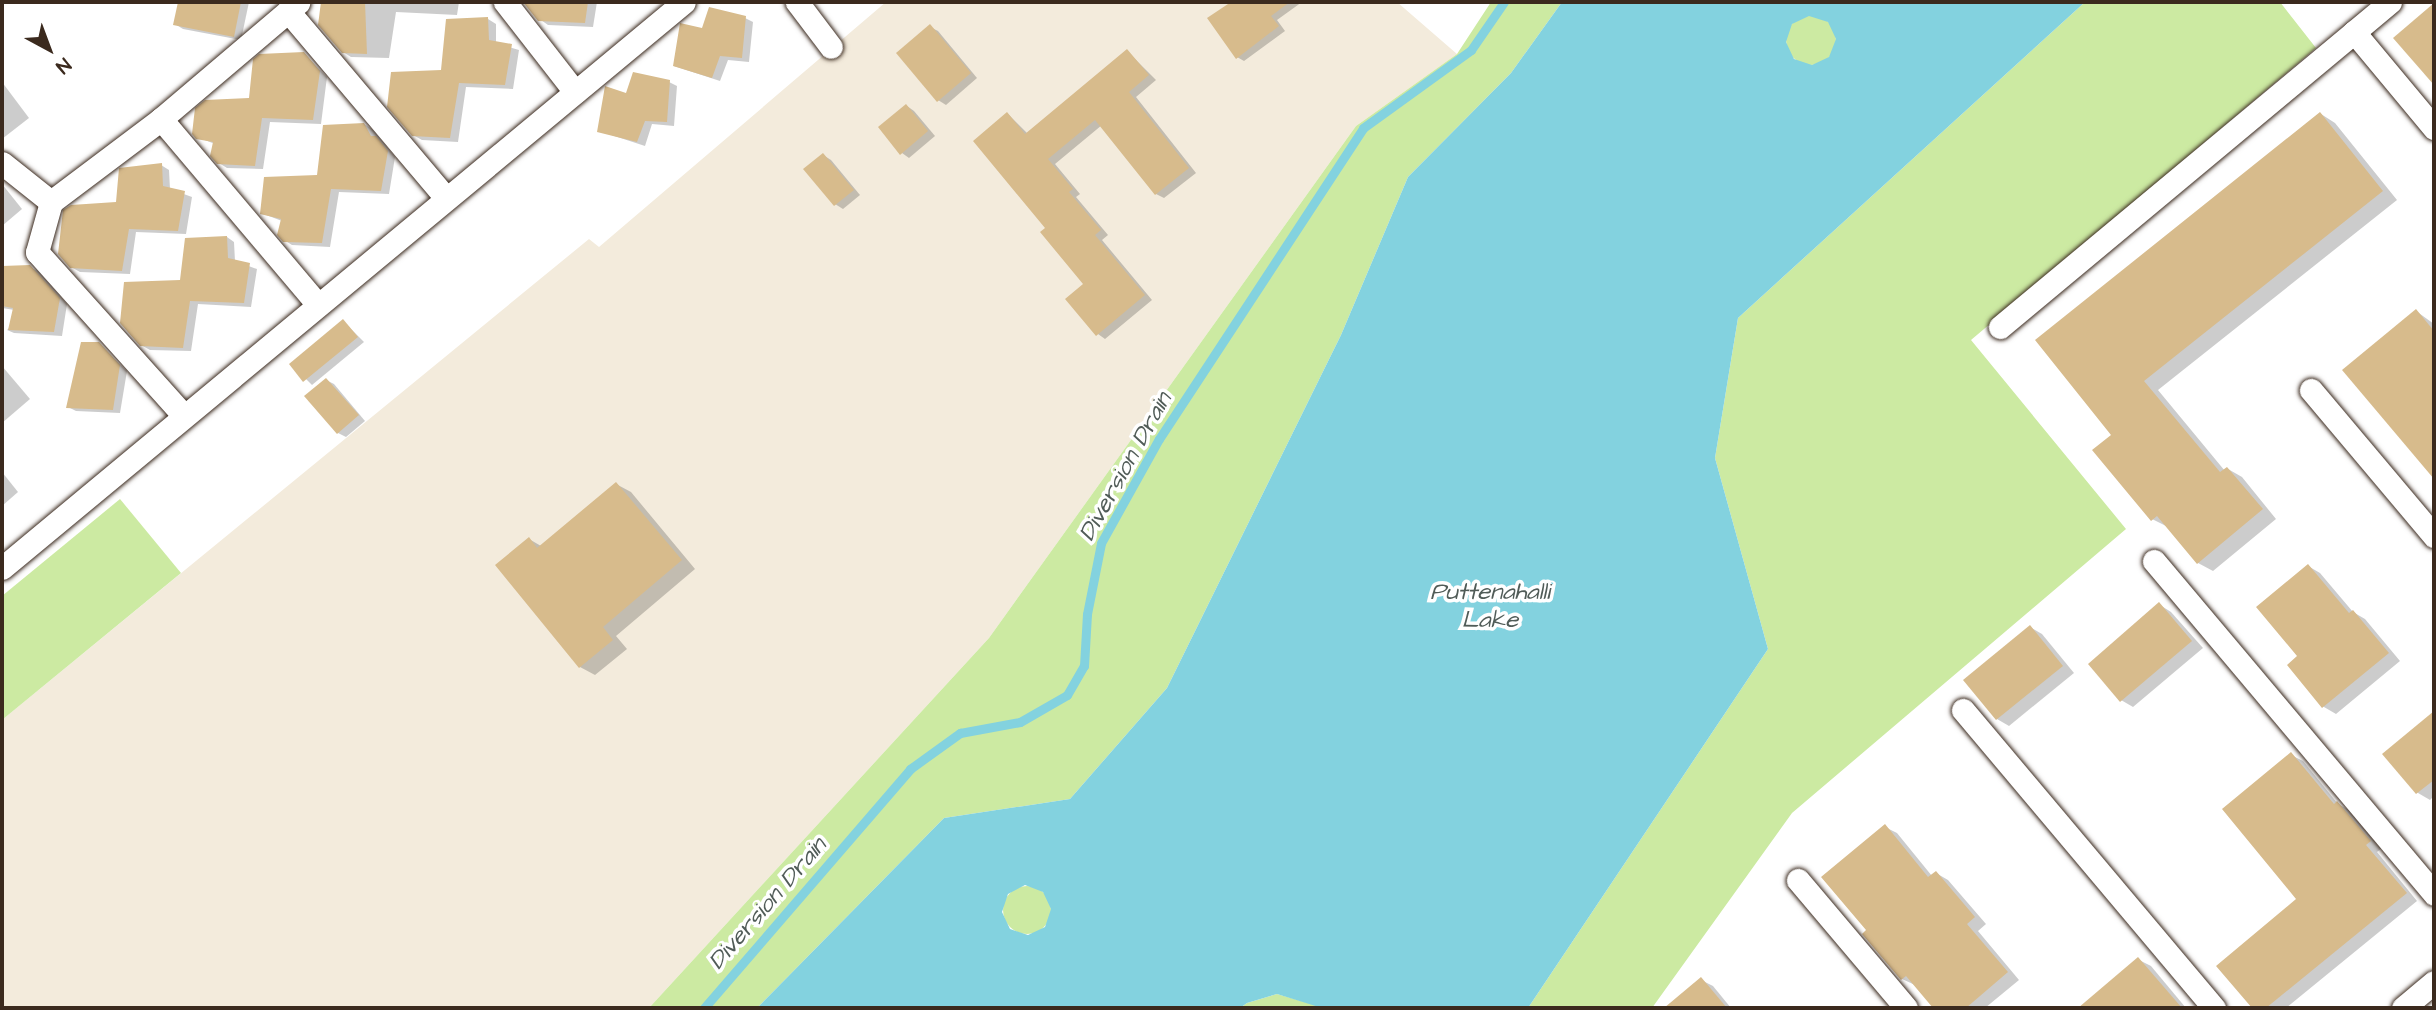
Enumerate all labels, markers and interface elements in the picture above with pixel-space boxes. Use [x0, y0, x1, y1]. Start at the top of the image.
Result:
north arrow [14, 14, 84, 84]
text: N [50, 51, 76, 79]
water label: Diversion Drain [1073, 388, 1179, 546]
water label: Puttenahalli Lake [1430, 579, 1550, 635]
water label: Diversion Drain [703, 832, 833, 976]

